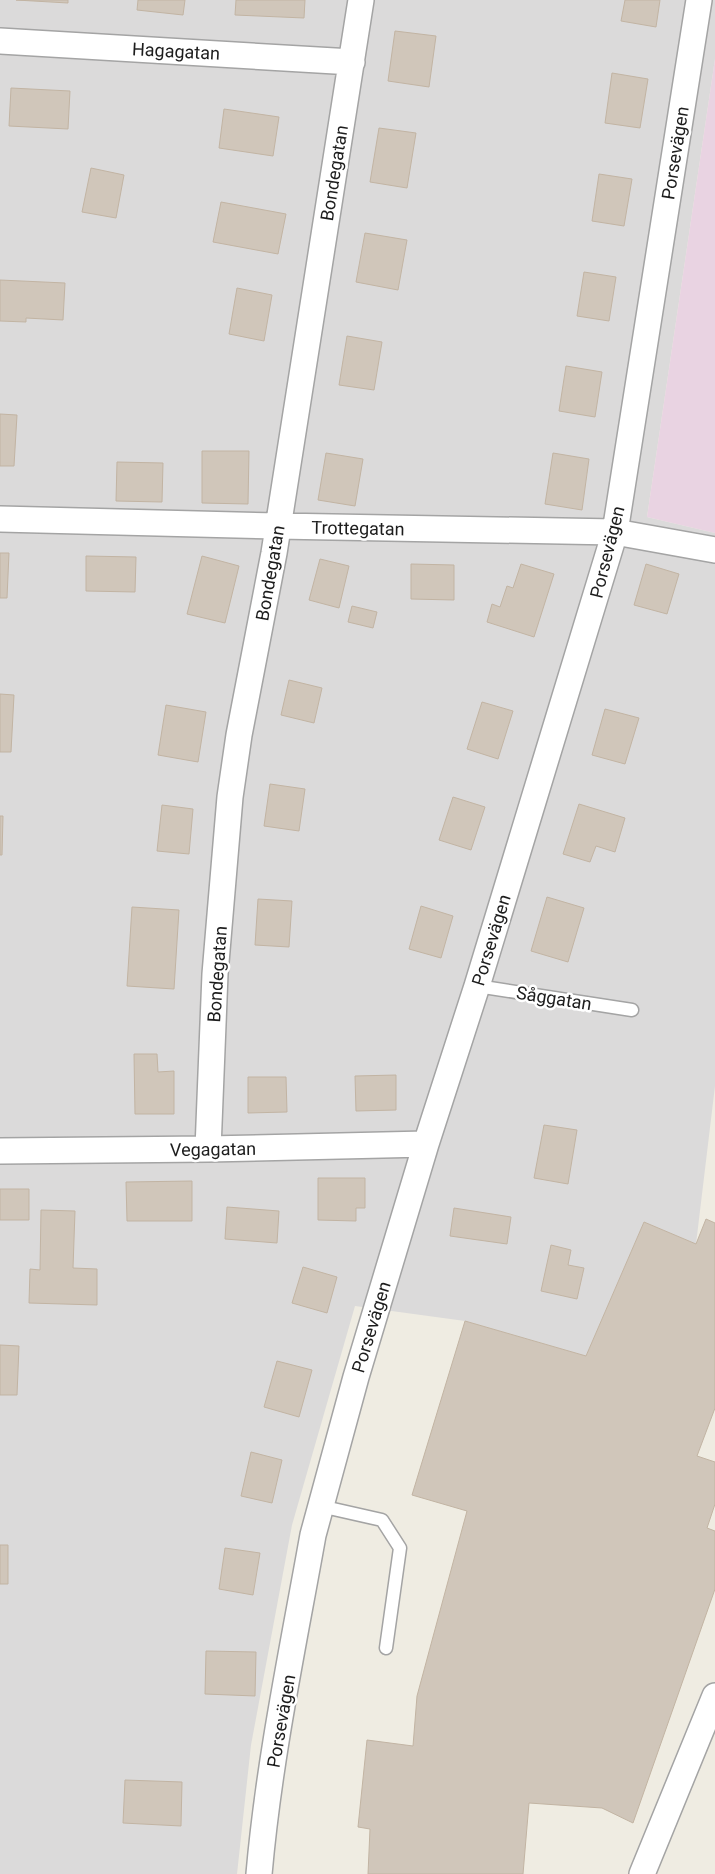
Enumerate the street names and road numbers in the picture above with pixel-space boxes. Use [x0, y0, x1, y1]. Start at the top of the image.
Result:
street label: Hagagatan [131, 38, 221, 64]
street label: Porsevägen [657, 105, 693, 201]
street label: Bondegatan [316, 124, 352, 222]
street label: Porsevägen [585, 504, 629, 600]
street label: Trottegatan [311, 517, 405, 539]
street label: Bondegatan [251, 524, 289, 622]
street label: Porsevägen [467, 892, 515, 988]
street label: Bondegatan [203, 925, 231, 1023]
street label: Såggatan [515, 982, 593, 1014]
street label: Vegagatan [170, 1138, 256, 1160]
street label: Porsevägen [347, 1279, 395, 1375]
street label: Porsevägen [262, 1673, 300, 1769]

